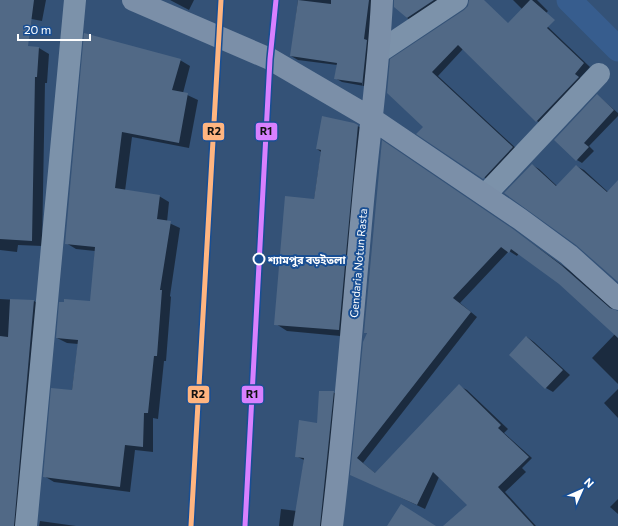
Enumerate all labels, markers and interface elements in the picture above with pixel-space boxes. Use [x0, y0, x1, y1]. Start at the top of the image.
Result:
scale bar [18, 16, 90, 42]
text: 20 m [24, 22, 51, 36]
line badge: R2 [202, 122, 225, 141]
line badge: R1 [255, 122, 278, 141]
text: R2 [207, 124, 221, 137]
text: R1 [260, 124, 272, 137]
street label: Gendaria Notun Rasta [347, 208, 369, 318]
marker: শ্যামপুর বড়ইতলা [252, 252, 266, 266]
place label: শ্যামপুর বড়ইতলা [267, 253, 346, 267]
line badge: R2 [187, 385, 210, 404]
line badge: R1 [241, 385, 264, 404]
text: R2 [191, 387, 205, 400]
text: R1 [246, 387, 258, 400]
north arrow [562, 470, 602, 510]
text: N [582, 475, 597, 490]

